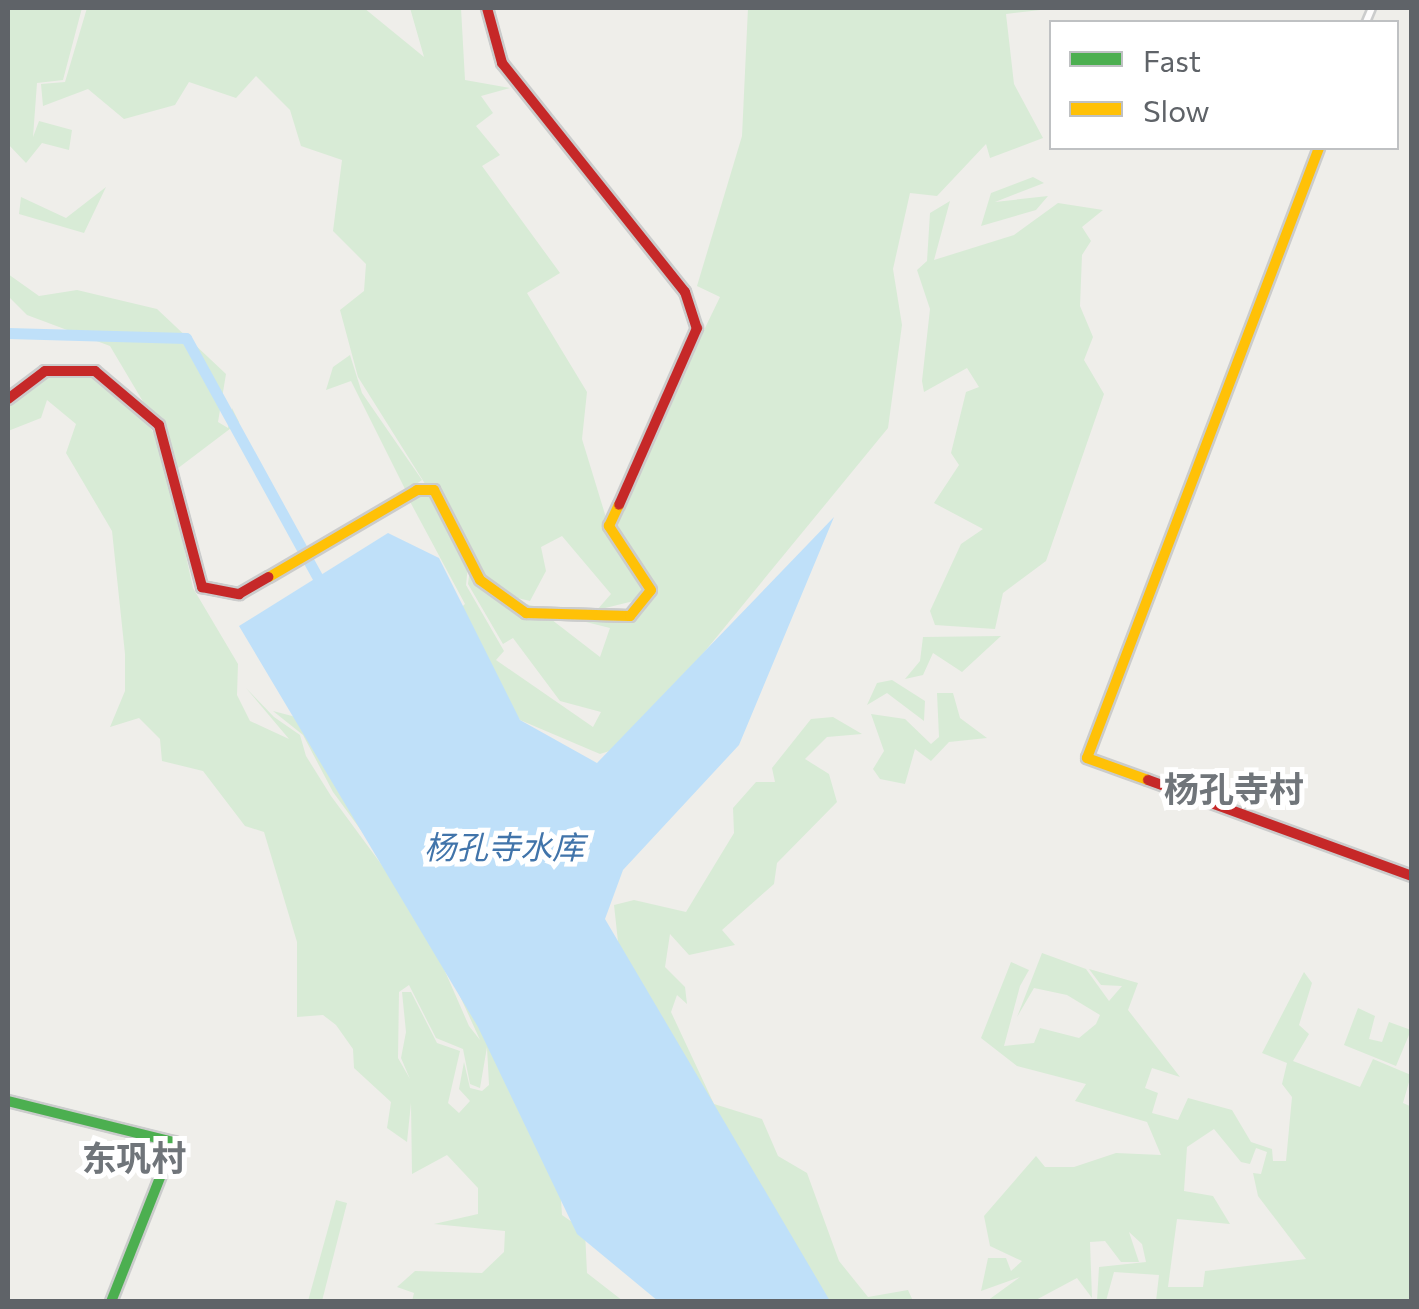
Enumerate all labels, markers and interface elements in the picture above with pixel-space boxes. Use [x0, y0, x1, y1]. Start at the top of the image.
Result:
legend [1049, 20, 1399, 150]
text: Fast [1143, 41, 1201, 78]
text: Slow [1143, 91, 1210, 128]
district label: 杨孔寺村 [1164, 767, 1304, 809]
water label: 杨孔寺水库 [424, 827, 584, 865]
district label: 东巩村 [82, 1136, 186, 1178]

